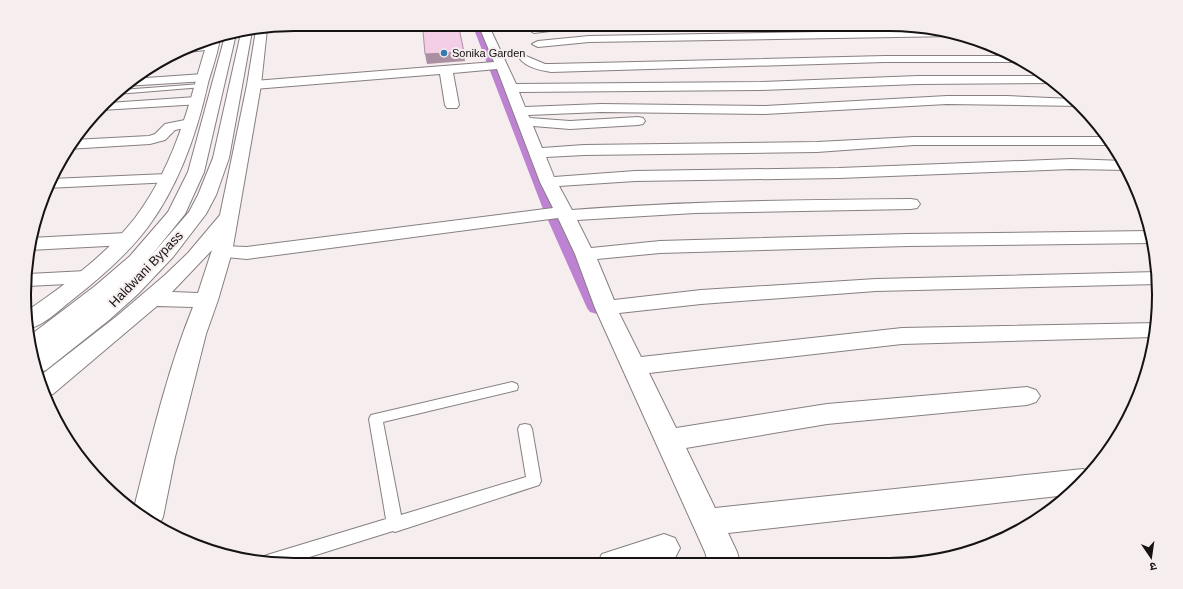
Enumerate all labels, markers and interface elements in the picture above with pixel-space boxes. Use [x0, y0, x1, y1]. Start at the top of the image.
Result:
place label: Sonika Garden [452, 47, 525, 59]
marker: Sonika Garden [439, 48, 449, 58]
street label: Haldwani Bypass [106, 228, 186, 310]
north arrow [1131, 537, 1171, 577]
text: उ [1148, 560, 1158, 573]

